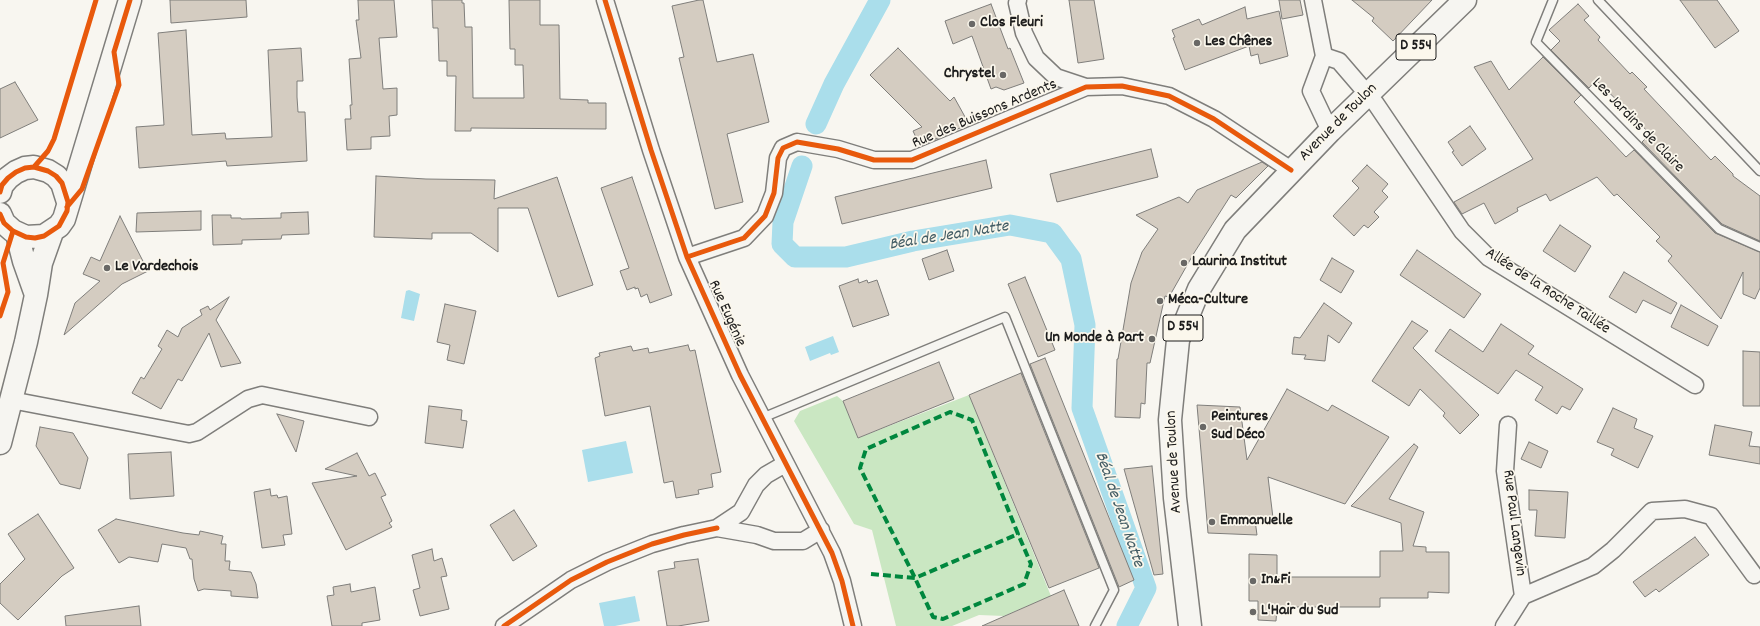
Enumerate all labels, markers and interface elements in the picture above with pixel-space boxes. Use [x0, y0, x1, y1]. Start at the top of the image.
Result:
place label: Clos Fleuri [980, 14, 1043, 34]
marker: Clos Fleuri [967, 19, 977, 29]
place label: Les Chênes [1205, 33, 1272, 53]
road number: D 554 [1396, 34, 1436, 60]
marker: Les Chênes [1192, 38, 1202, 48]
place label: Chrystel [944, 65, 995, 85]
marker: Chrystel [998, 70, 1008, 80]
street label: Les Jardins de Claire [1587, 74, 1687, 178]
street label: Rue des Buissons Ardents [910, 76, 1060, 154]
street label: Avenue de Toulon [1296, 80, 1382, 166]
water label: Béal de Jean Natte [888, 218, 1010, 256]
street label: Allée de la Roche Taillée [1481, 244, 1613, 340]
place label: Laurina Institut [1192, 253, 1287, 273]
place label: Le Vardechois [115, 258, 198, 278]
marker: Laurina Institut [1179, 258, 1189, 268]
marker: Le Vardechois [102, 263, 112, 273]
street label: Rue Eugénie [703, 278, 749, 350]
place label: Méca-Culture [1168, 291, 1248, 311]
marker: Méca-Culture [1155, 296, 1165, 306]
road number: D 554 [1163, 315, 1203, 341]
place label: Un Monde à Part [1045, 329, 1144, 349]
marker: Un Monde à Part [1147, 334, 1157, 344]
place label: Peintures Sud Déco [1211, 408, 1268, 446]
street label: Avenue de Toulon [1163, 410, 1187, 514]
marker: Peintures Sud Déco [1198, 422, 1208, 432]
water label: Béal de Jean Natte [1089, 450, 1147, 570]
street label: Rue Paul Langevin [1497, 469, 1529, 577]
place label: Emmanuelle [1220, 512, 1293, 532]
marker: Emmanuelle [1207, 517, 1217, 527]
place label: In&Fi [1261, 571, 1290, 591]
marker: In&Fi [1248, 576, 1258, 586]
place label: L'Hair du Sud [1261, 602, 1338, 622]
marker: L'Hair du Sud [1248, 607, 1258, 617]

